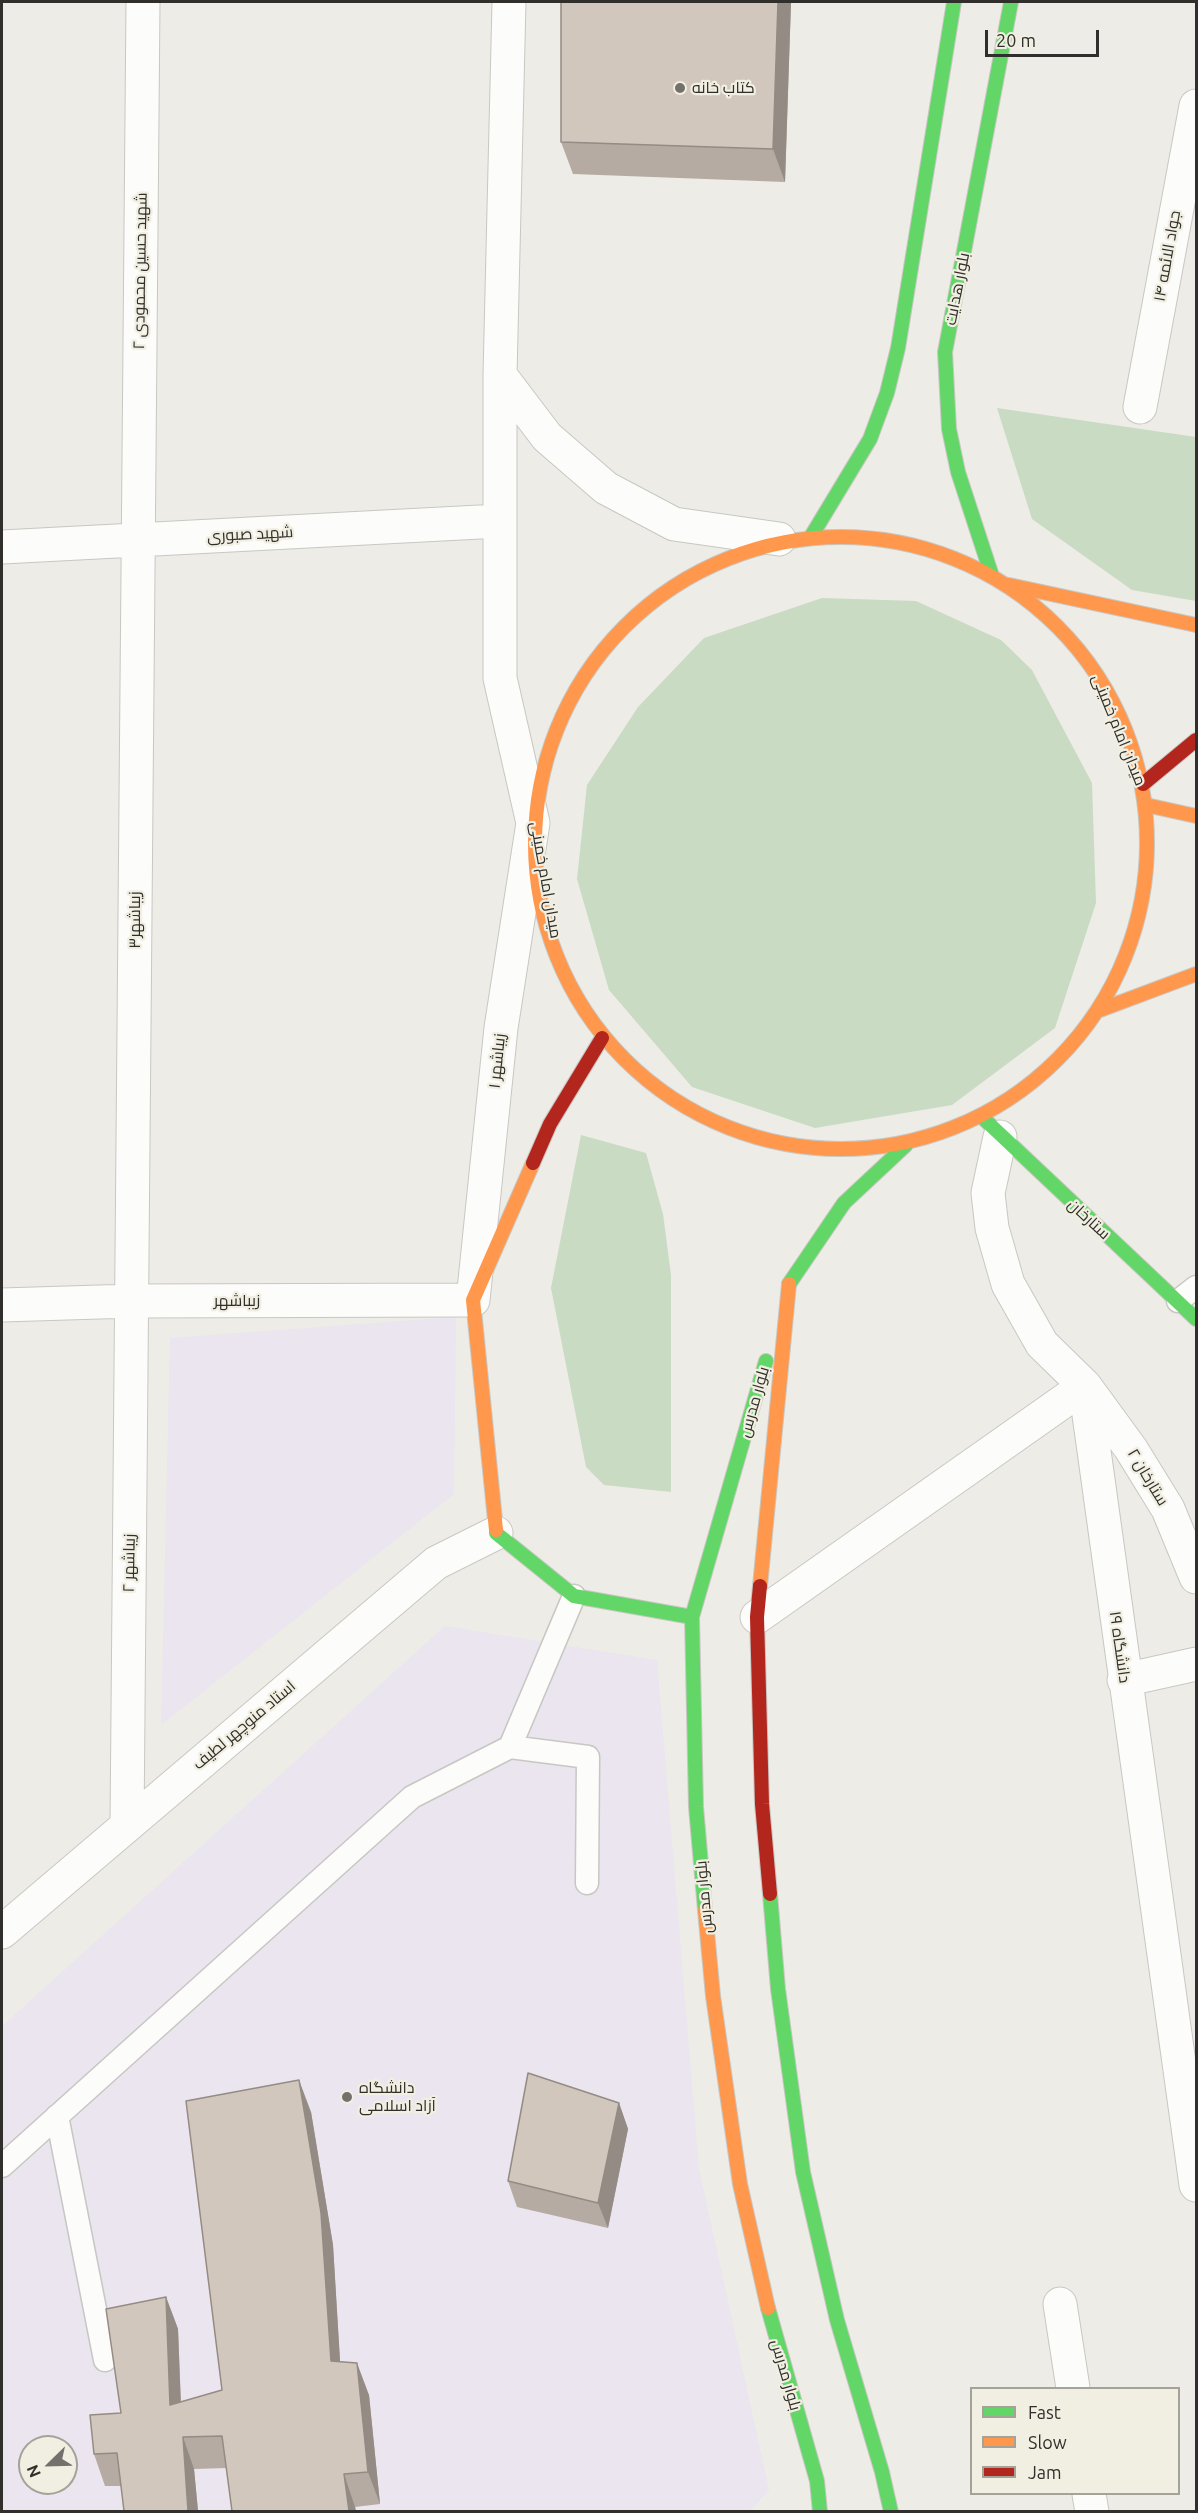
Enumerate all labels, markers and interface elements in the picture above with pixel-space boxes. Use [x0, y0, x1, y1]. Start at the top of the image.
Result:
scale bar [988, 18, 1102, 56]
text: 20 m [996, 30, 1036, 50]
place label: کتاب خانه [692, 78, 755, 98]
marker: کتاب خانه [673, 81, 687, 95]
street label: شهید حسین محمودی ۲ [129, 192, 151, 350]
street label: جواد الائمه ۱۴ [1150, 209, 1184, 303]
street label: بلوار هدایت [941, 251, 973, 327]
street label: شهید صبوری [206, 522, 294, 546]
street label: میدان امام خمینی [1088, 672, 1150, 788]
street label: میدان امام خمینی [526, 820, 566, 940]
street label: زیباشهر۳ [125, 891, 145, 949]
street label: زیباشهر ۱ [485, 1033, 509, 1089]
street label: ستارخان [1064, 1195, 1114, 1243]
street label: زیباشهر [214, 1291, 260, 1311]
street label: بلوار مدرس [735, 1364, 773, 1440]
street label: ستارخان ۲ [1123, 1445, 1173, 1509]
street label: زیباشهر ۲ [119, 1534, 139, 1592]
street label: دانشگاه ۱۹ [1105, 1610, 1135, 1684]
street label: استاد منوچهر لطیف [189, 1676, 299, 1774]
street label: بلوار مدرس [691, 1860, 717, 1934]
place label: دانشگاه آزاد اسلامی [359, 2078, 436, 2116]
marker: دانشگاه آزاد اسلامی [340, 2090, 354, 2104]
street label: بلوار مدرس [767, 2337, 805, 2413]
legend [970, 2387, 1180, 2495]
text: Fast [1028, 2402, 1061, 2422]
text: Slow [1028, 2432, 1067, 2452]
north arrow [18, 2435, 78, 2495]
text: N [23, 2462, 44, 2480]
text: Jam [1028, 2462, 1062, 2482]

